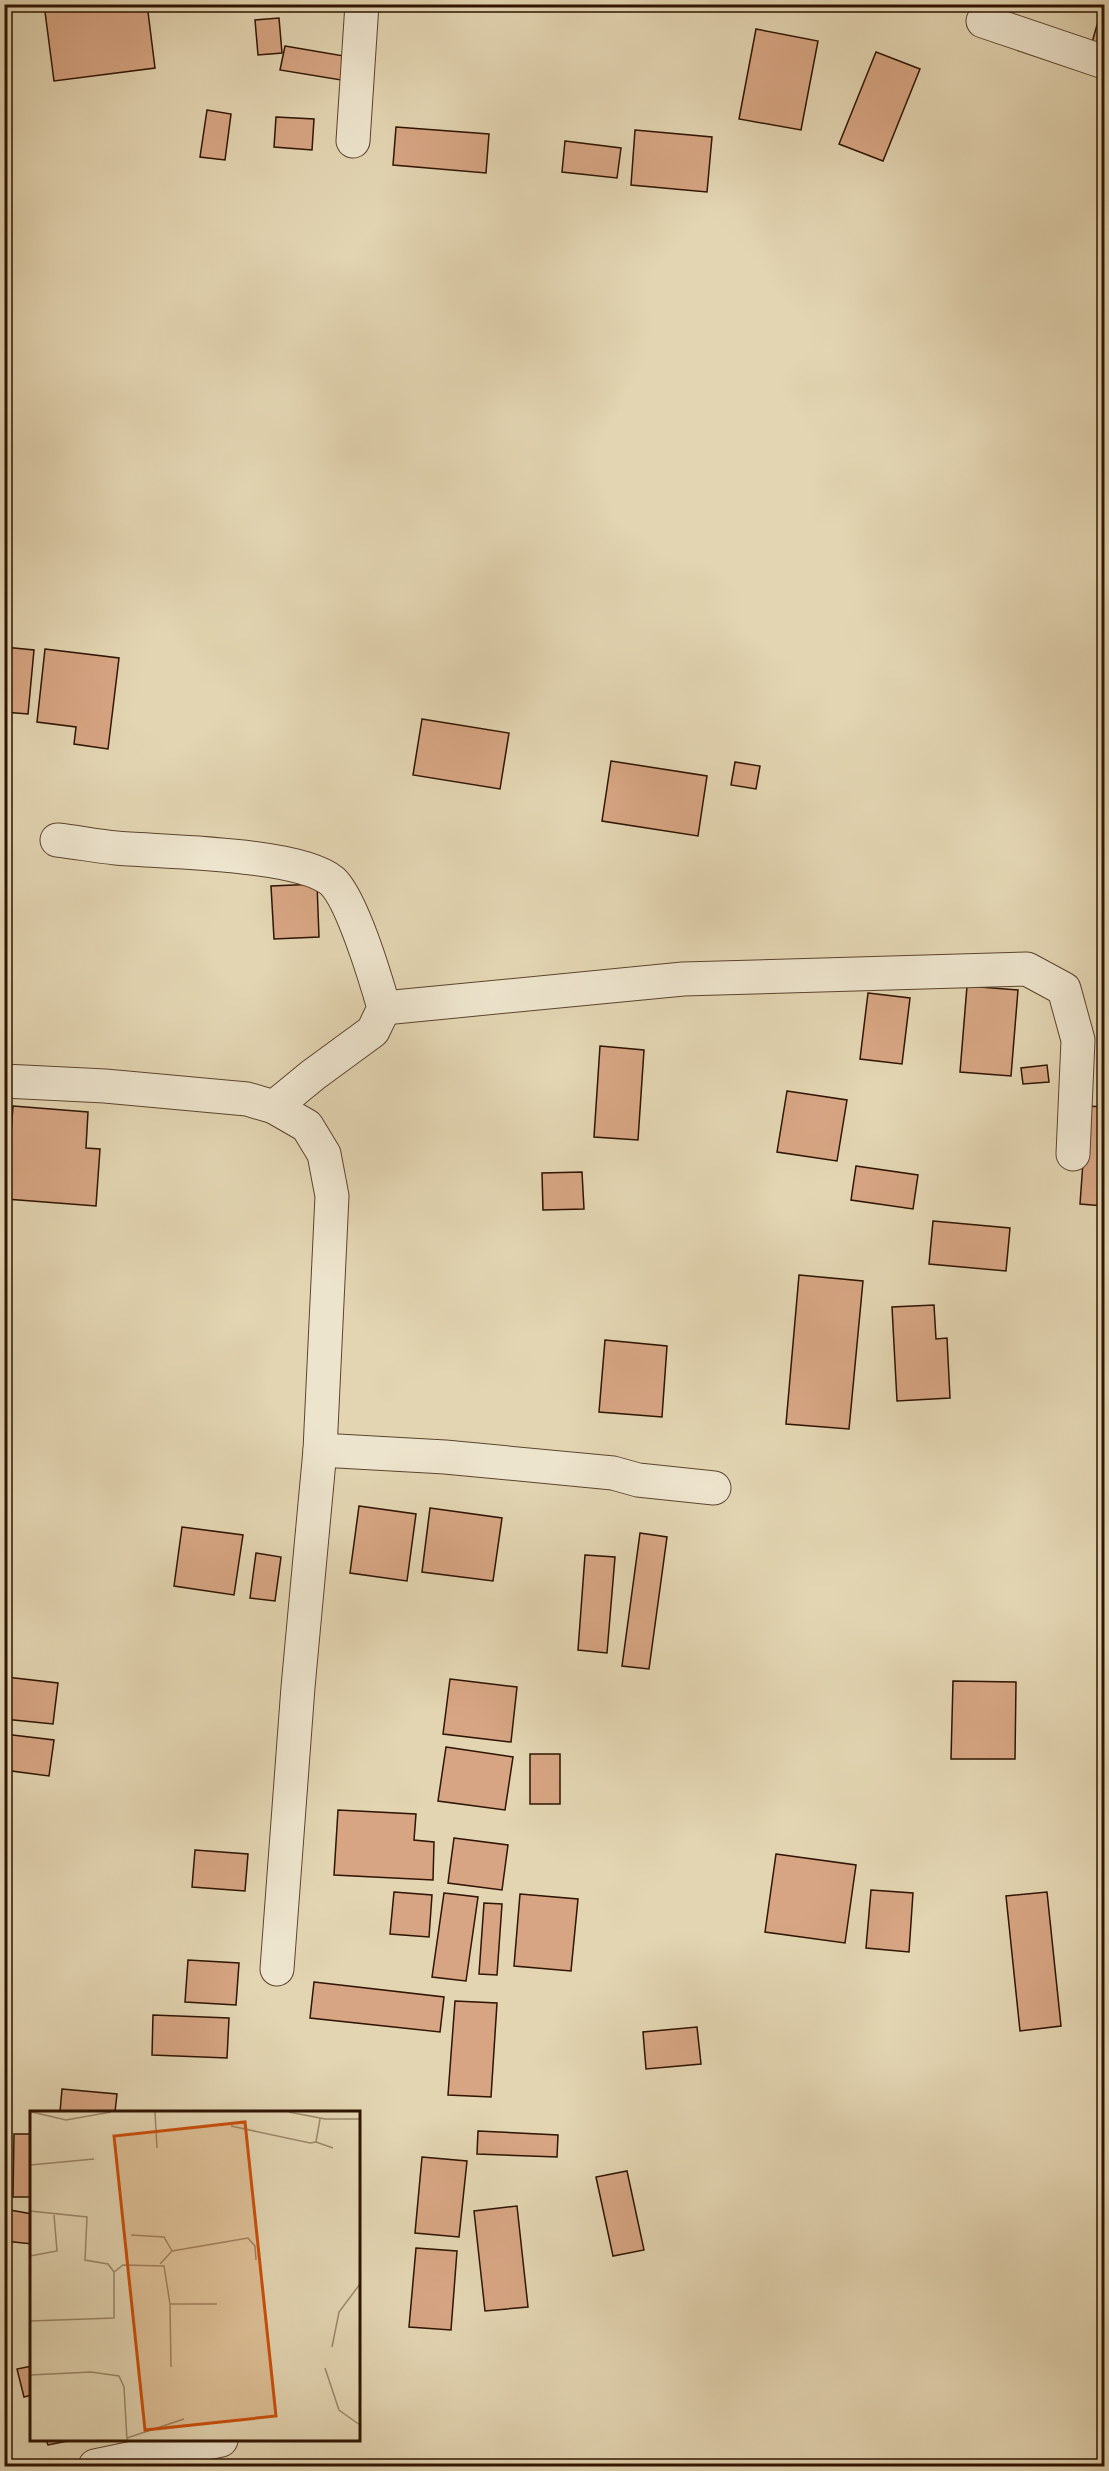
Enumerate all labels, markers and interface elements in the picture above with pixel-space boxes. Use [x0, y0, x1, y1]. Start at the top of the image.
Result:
inset map [30, 2111, 360, 2441]

